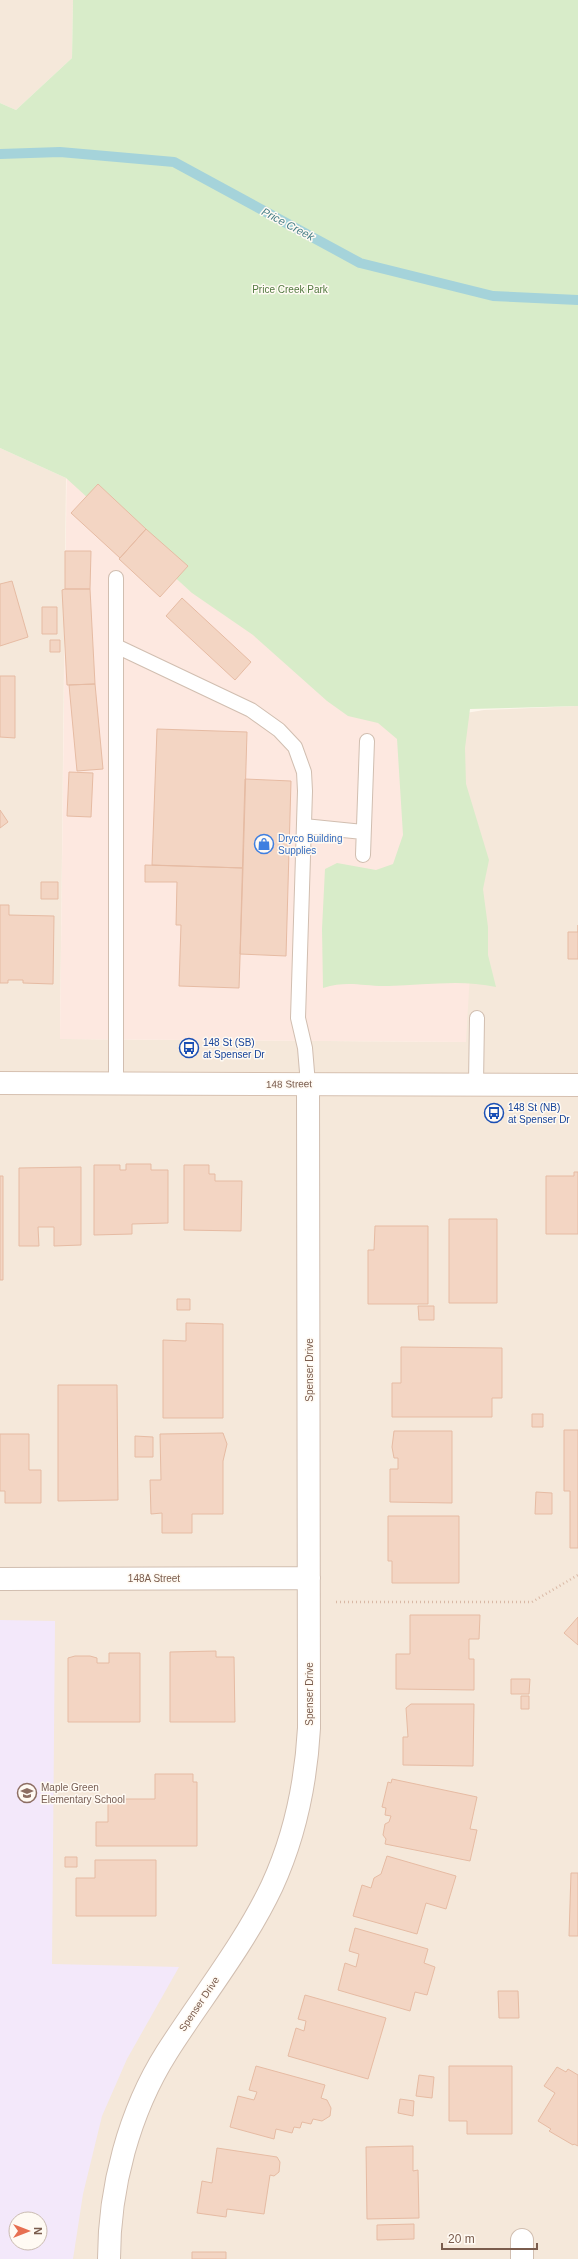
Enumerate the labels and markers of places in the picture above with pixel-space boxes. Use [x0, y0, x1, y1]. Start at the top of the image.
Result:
shop icon: Dryco Building Supplies [253, 833, 275, 855]
place label: Dryco Building Supplies [278, 833, 342, 856]
bus stop icon: 148 St (SB) at Spenser Dr [178, 1037, 200, 1059]
place label: 148 St (SB) at Spenser Dr [203, 1037, 265, 1060]
bus stop icon: 148 St (NB) at Spenser Dr [483, 1102, 505, 1124]
place label: 148 St (NB) at Spenser Dr [508, 1102, 570, 1125]
school or university icon: Maple Green Elementary School [16, 1782, 38, 1804]
place label: Maple Green Elementary School [41, 1782, 125, 1805]

